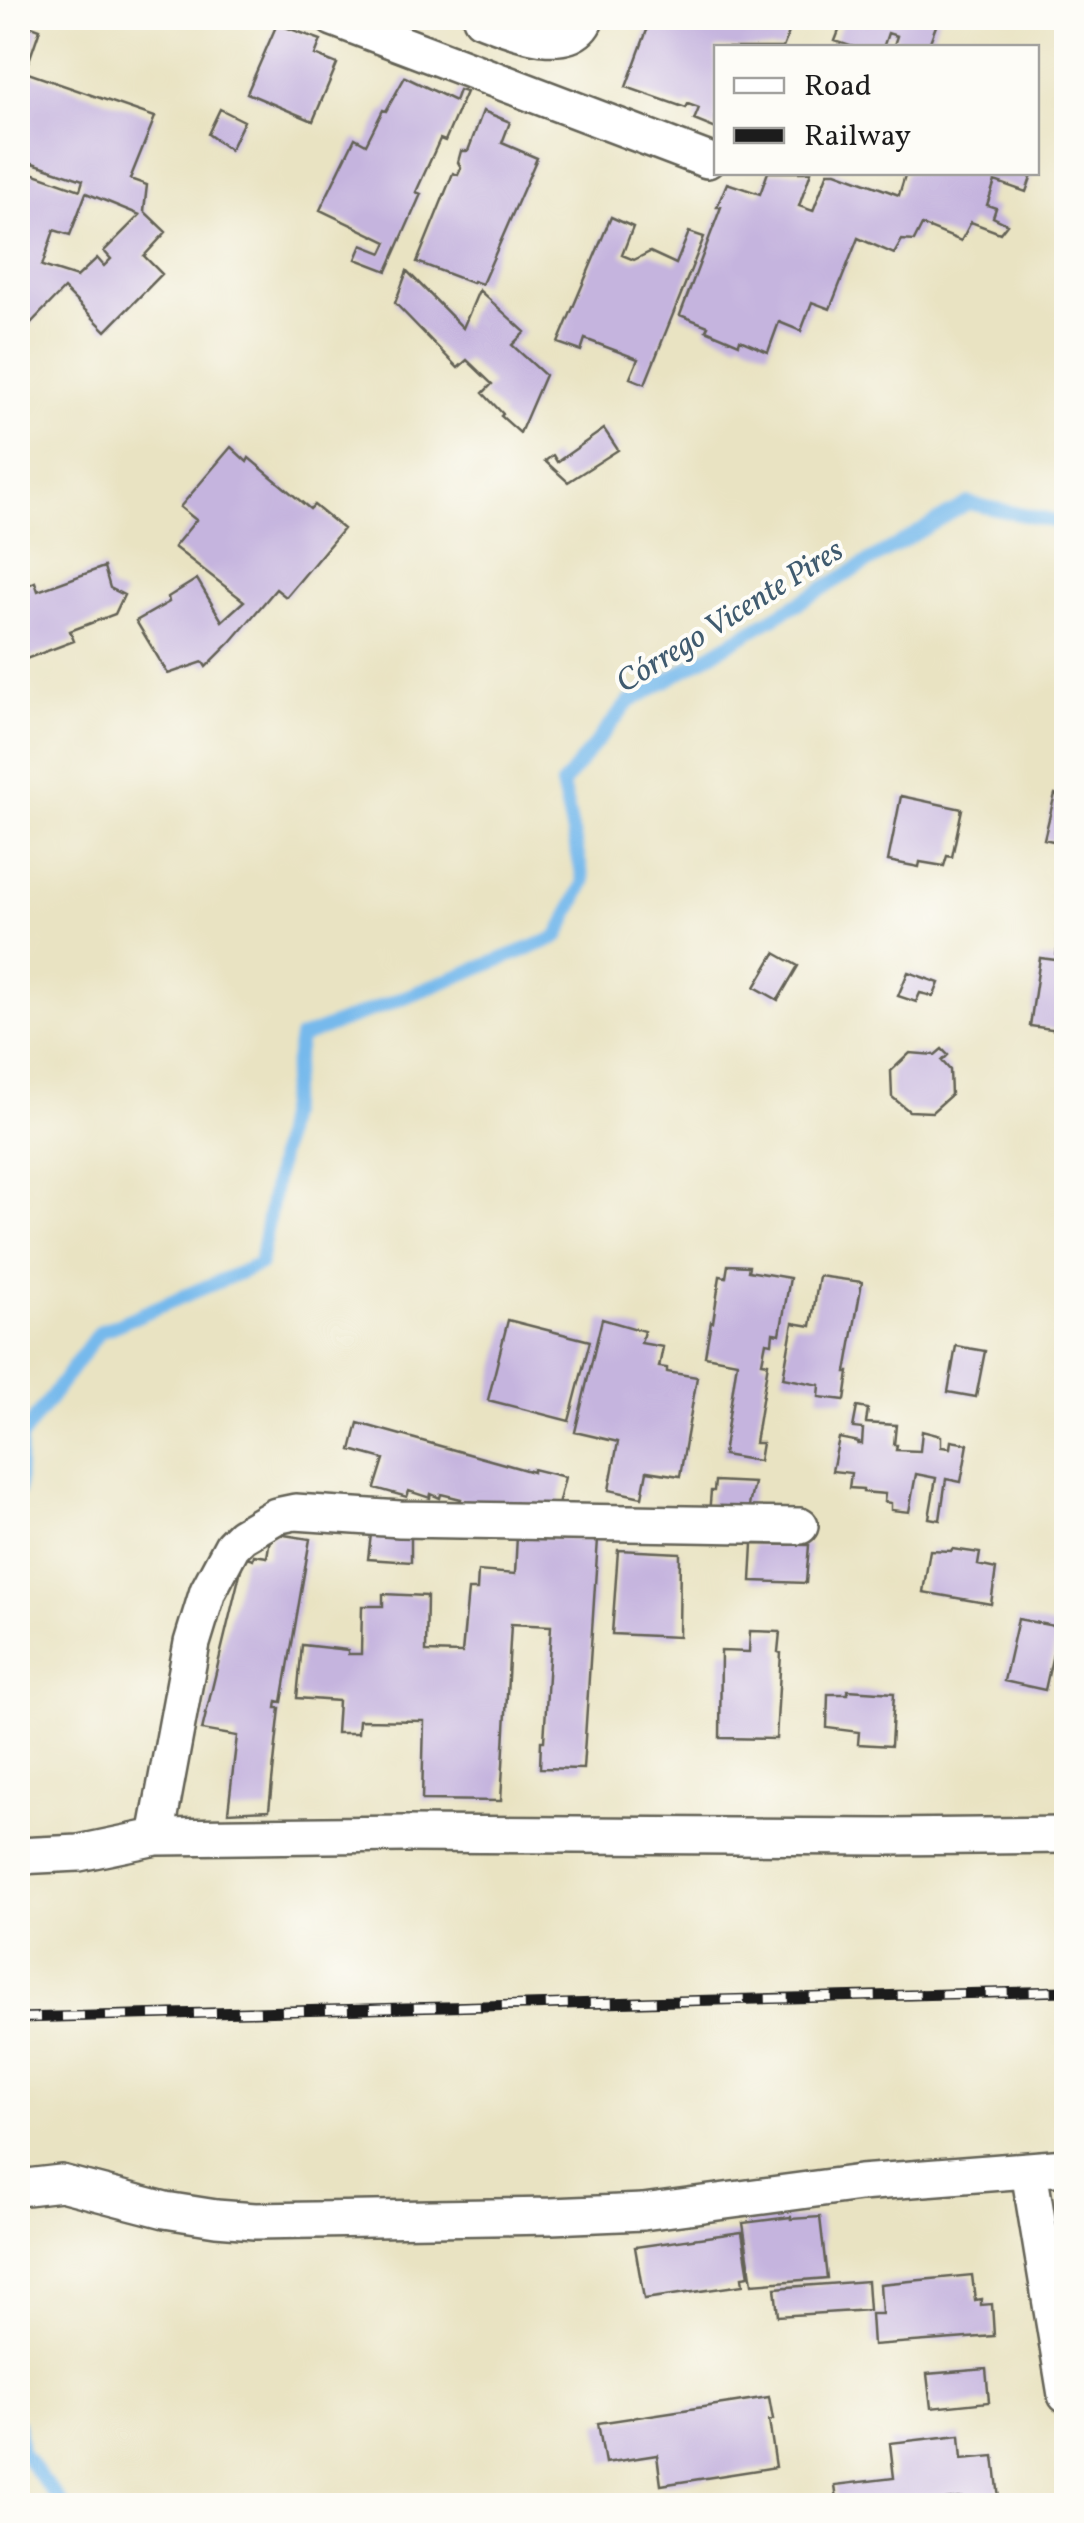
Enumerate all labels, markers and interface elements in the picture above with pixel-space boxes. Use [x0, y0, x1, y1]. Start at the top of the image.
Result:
legend [714, 45, 1039, 175]
text: Road [804, 66, 872, 108]
text: Railway [804, 116, 911, 158]
water label: Córrego Vicente Pires [608, 530, 853, 705]

